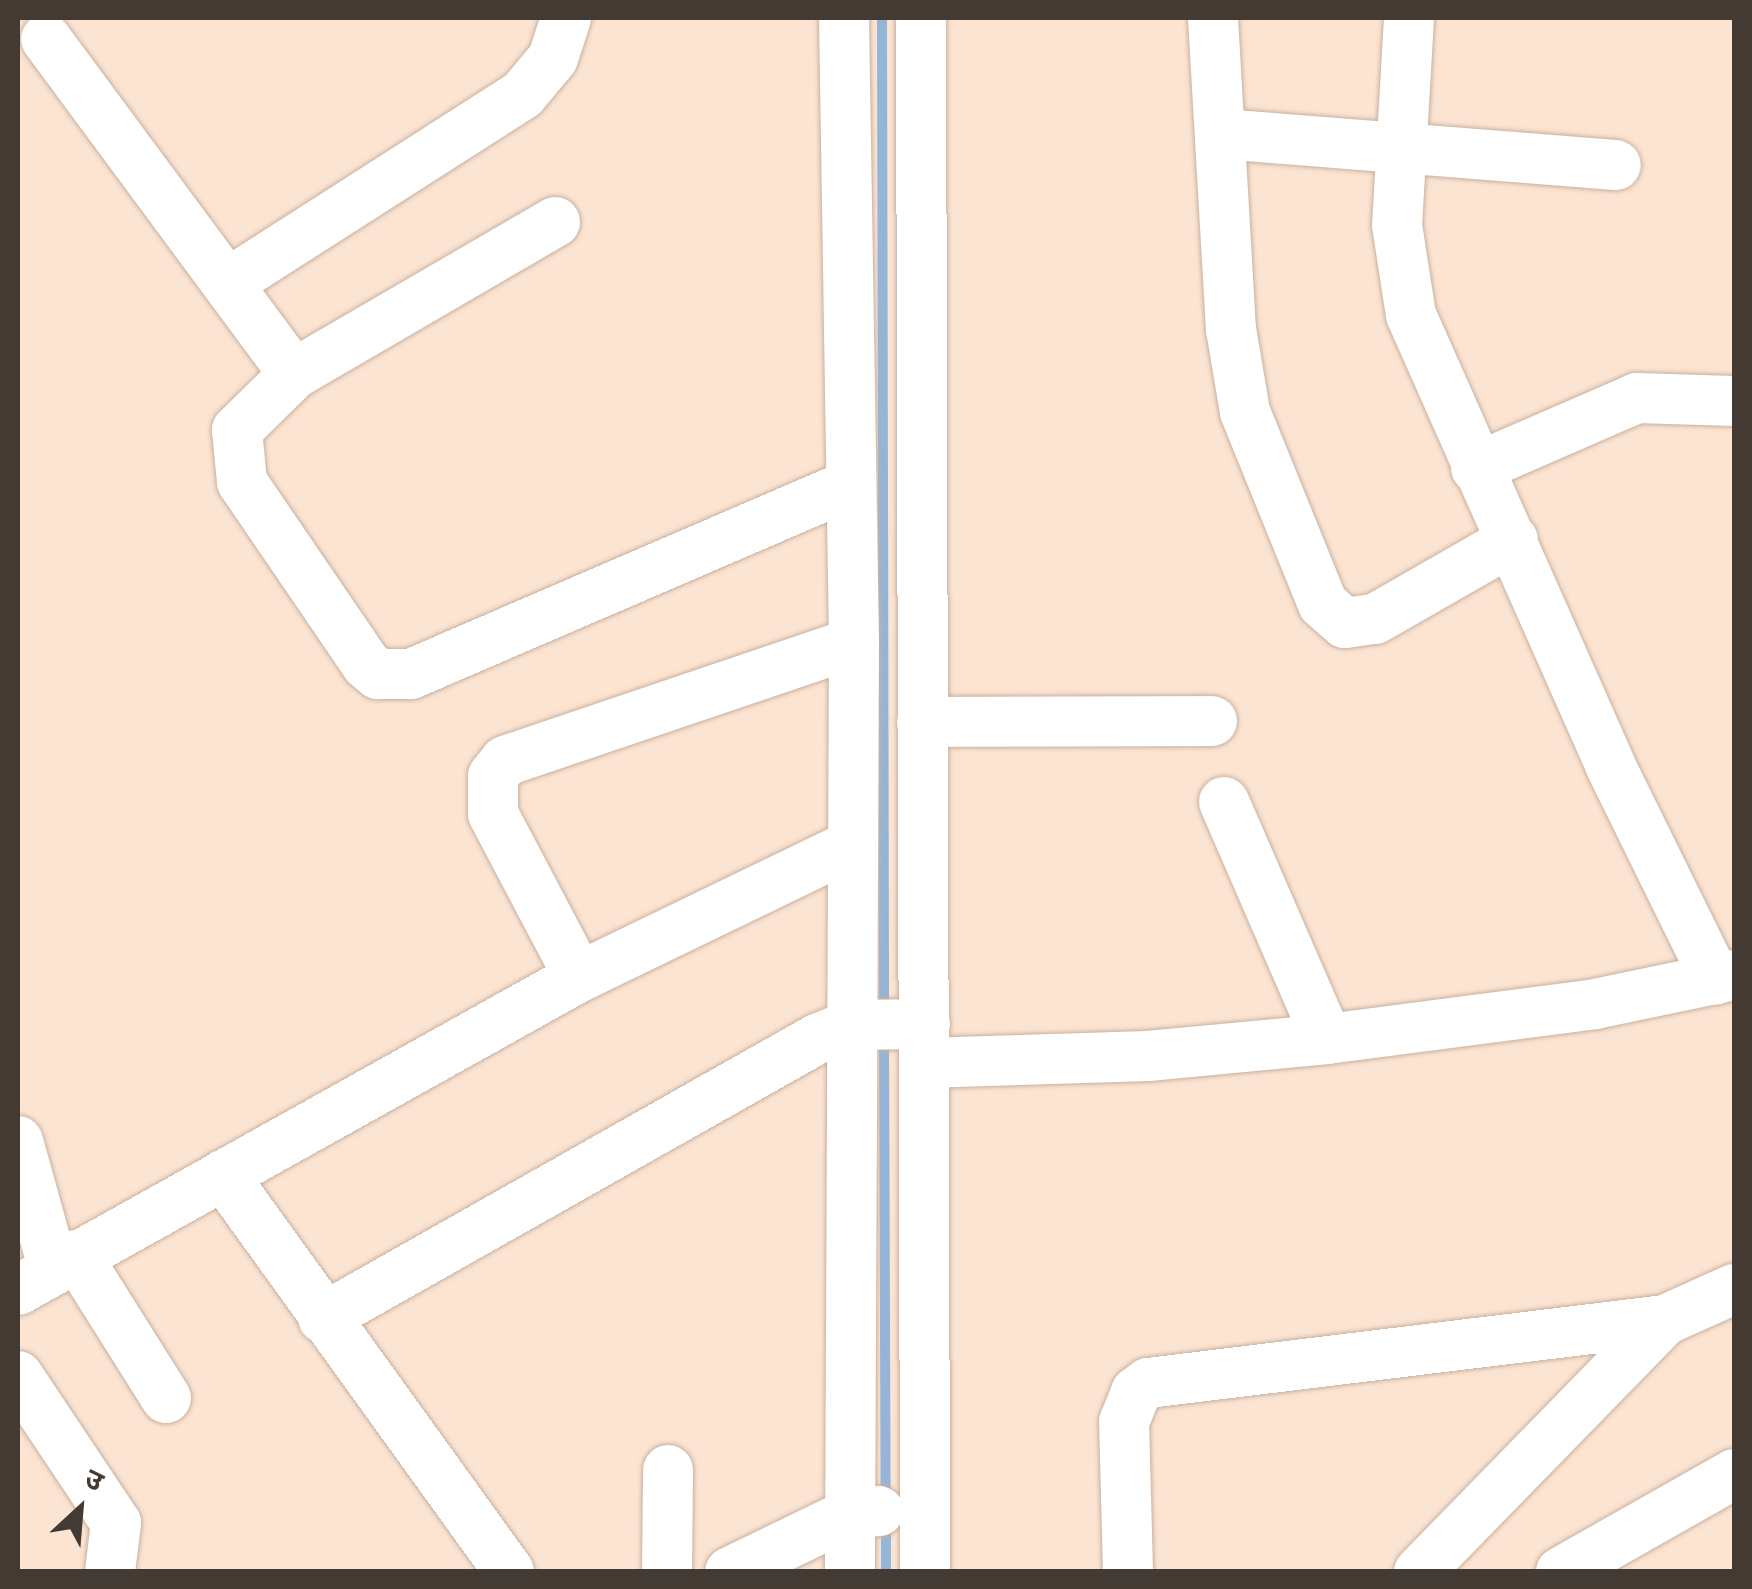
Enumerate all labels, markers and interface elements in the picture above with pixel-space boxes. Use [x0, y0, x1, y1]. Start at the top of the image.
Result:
north arrow [30, 1459, 130, 1559]
text: उ [78, 1462, 108, 1502]

